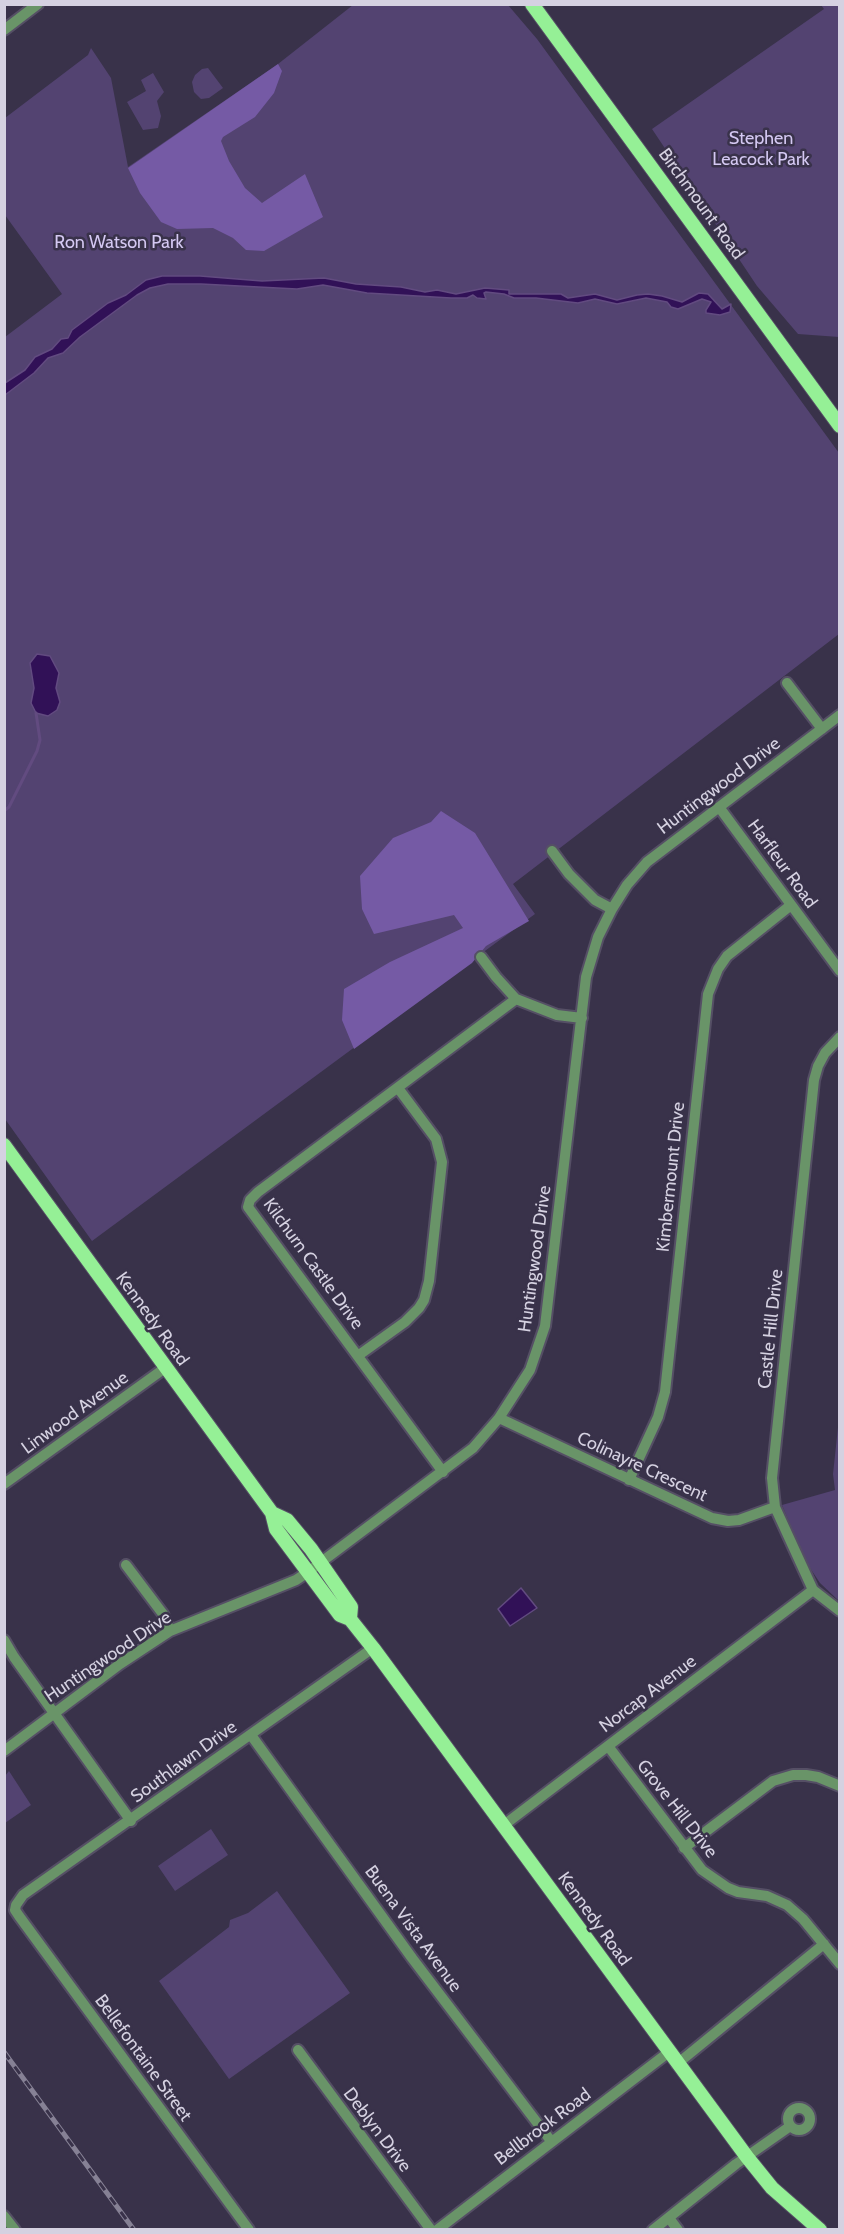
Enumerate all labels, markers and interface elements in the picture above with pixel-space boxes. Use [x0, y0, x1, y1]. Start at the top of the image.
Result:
park label: Stephen Leacock Park [712, 128, 810, 170]
street label: Birchmount Road [653, 144, 749, 264]
park label: Ron Watson Park [54, 232, 184, 254]
street label: Huntingwood Drive [653, 733, 785, 839]
street label: Harfleur Road [743, 815, 821, 913]
street label: Kimbermount Drive [652, 1101, 690, 1253]
street label: Huntingwood Drive [514, 1184, 556, 1334]
street label: Kilchurn Castle Drive [258, 1194, 368, 1334]
street label: Kennedy Road [111, 1268, 193, 1370]
street label: Castle Hill Drive [754, 1268, 788, 1390]
street label: Linwood Avenue [17, 1367, 133, 1459]
street label: Colinayre Crescent [573, 1427, 711, 1507]
street label: Huntingwood Drive [41, 1607, 175, 1707]
street label: Norcap Avenue [595, 1651, 701, 1737]
street label: Southlawn Drive [127, 1716, 241, 1808]
street label: Grove Hill Drive [632, 1756, 722, 1862]
street label: Buena Vista Avenue [360, 1862, 466, 1996]
street label: Kennedy Road [553, 1868, 635, 1970]
street label: Bellefontaine Street [90, 1990, 196, 2126]
street label: Deblyn Drive [338, 2084, 416, 2176]
street label: Bellbrook Road [491, 2084, 595, 2170]

